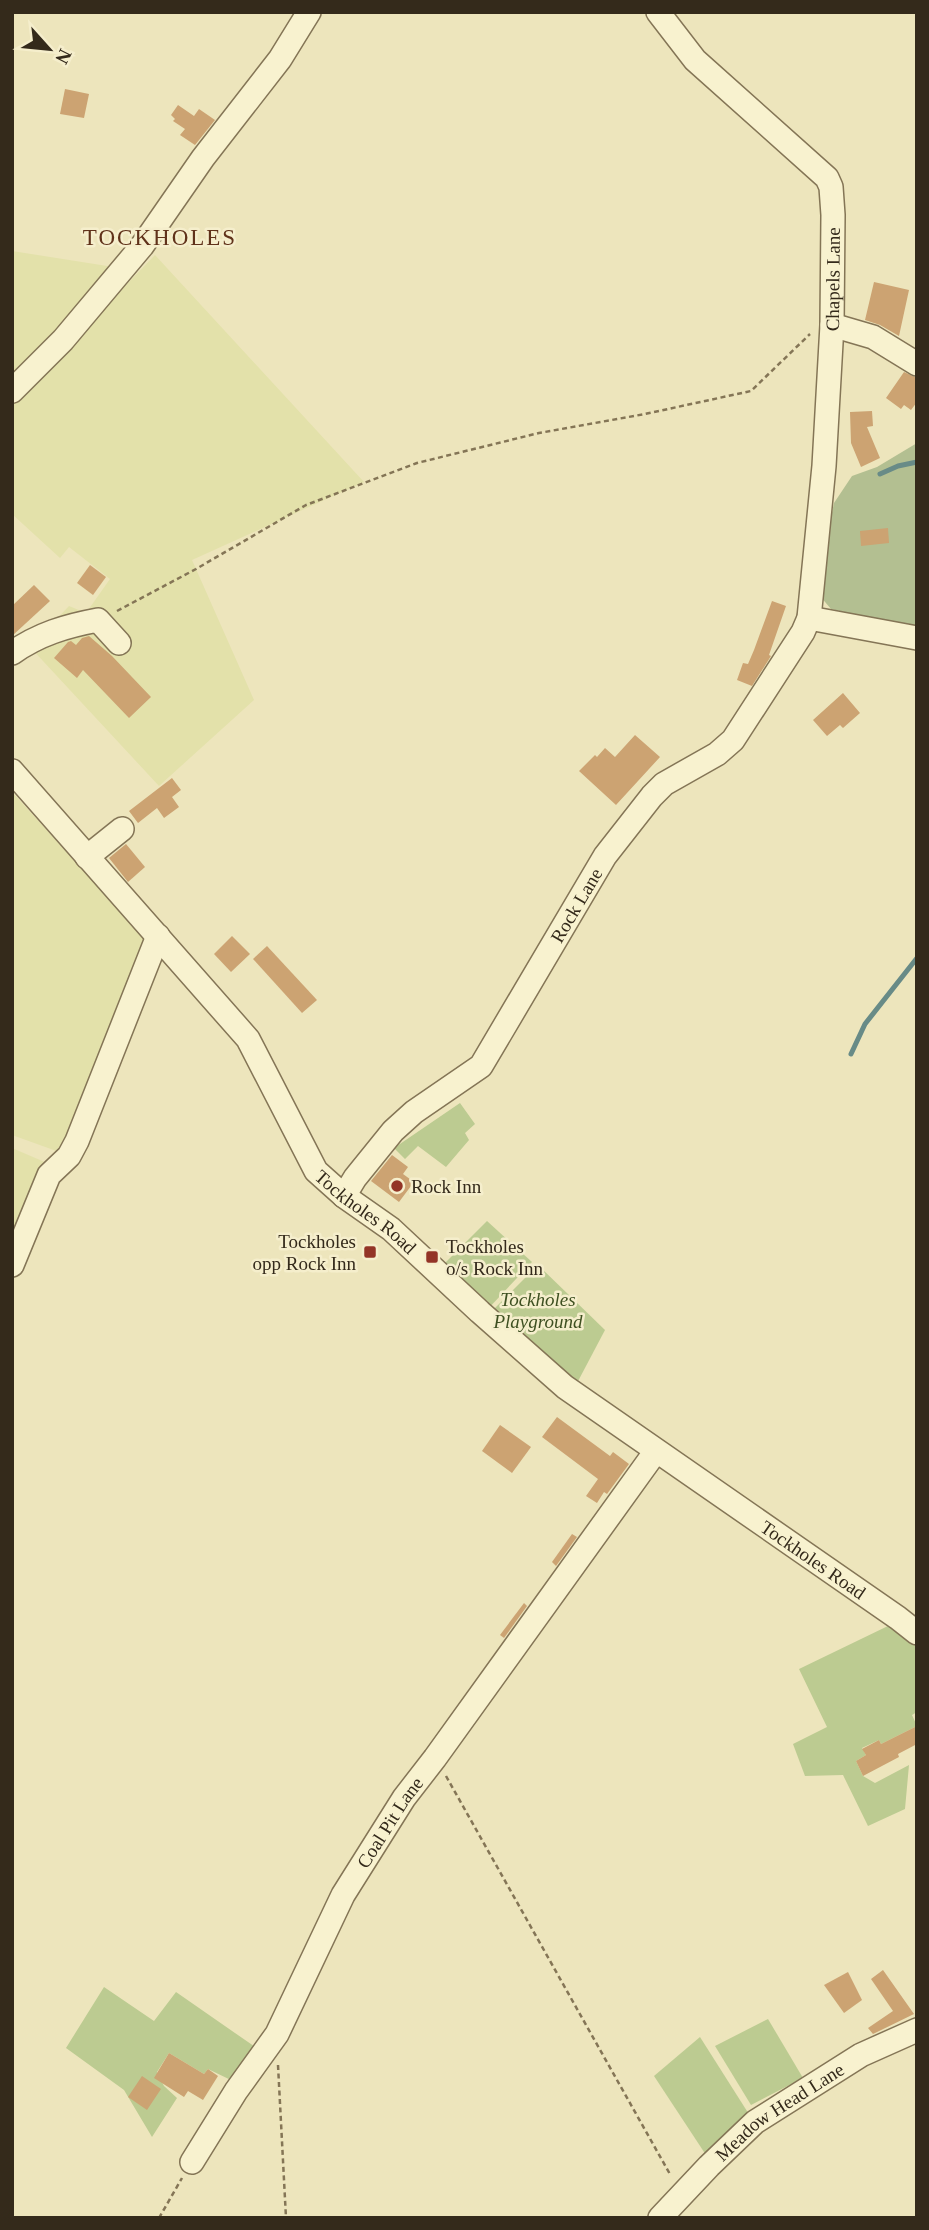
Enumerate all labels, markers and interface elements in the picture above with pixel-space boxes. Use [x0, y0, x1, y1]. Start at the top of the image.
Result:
north arrow [14, 14, 84, 84]
text: N [51, 46, 76, 68]
district label: TOCKHOLES [83, 225, 237, 250]
street label: Chapels Lane [821, 227, 843, 331]
street label: Rock Lane [546, 864, 606, 946]
street label: Tockholes Road [311, 1165, 421, 1258]
place label: Rock Inn [411, 1176, 482, 1197]
marker: Rock Inn [389, 1178, 405, 1194]
place label: Tockholes opp Rock Inn [253, 1231, 356, 1274]
place label: Tockholes o/s Rock Inn [446, 1236, 544, 1279]
marker: Tockholes opp Rock Inn [362, 1244, 378, 1260]
marker: Tockholes o/s Rock Inn [424, 1249, 440, 1265]
park label: Tockholes Playground [492, 1289, 583, 1332]
street label: Tockholes Road [757, 1516, 870, 1603]
street label: Coal Pit Lane [352, 1773, 427, 1872]
street label: Meadow Head Lane [711, 2058, 848, 2165]

